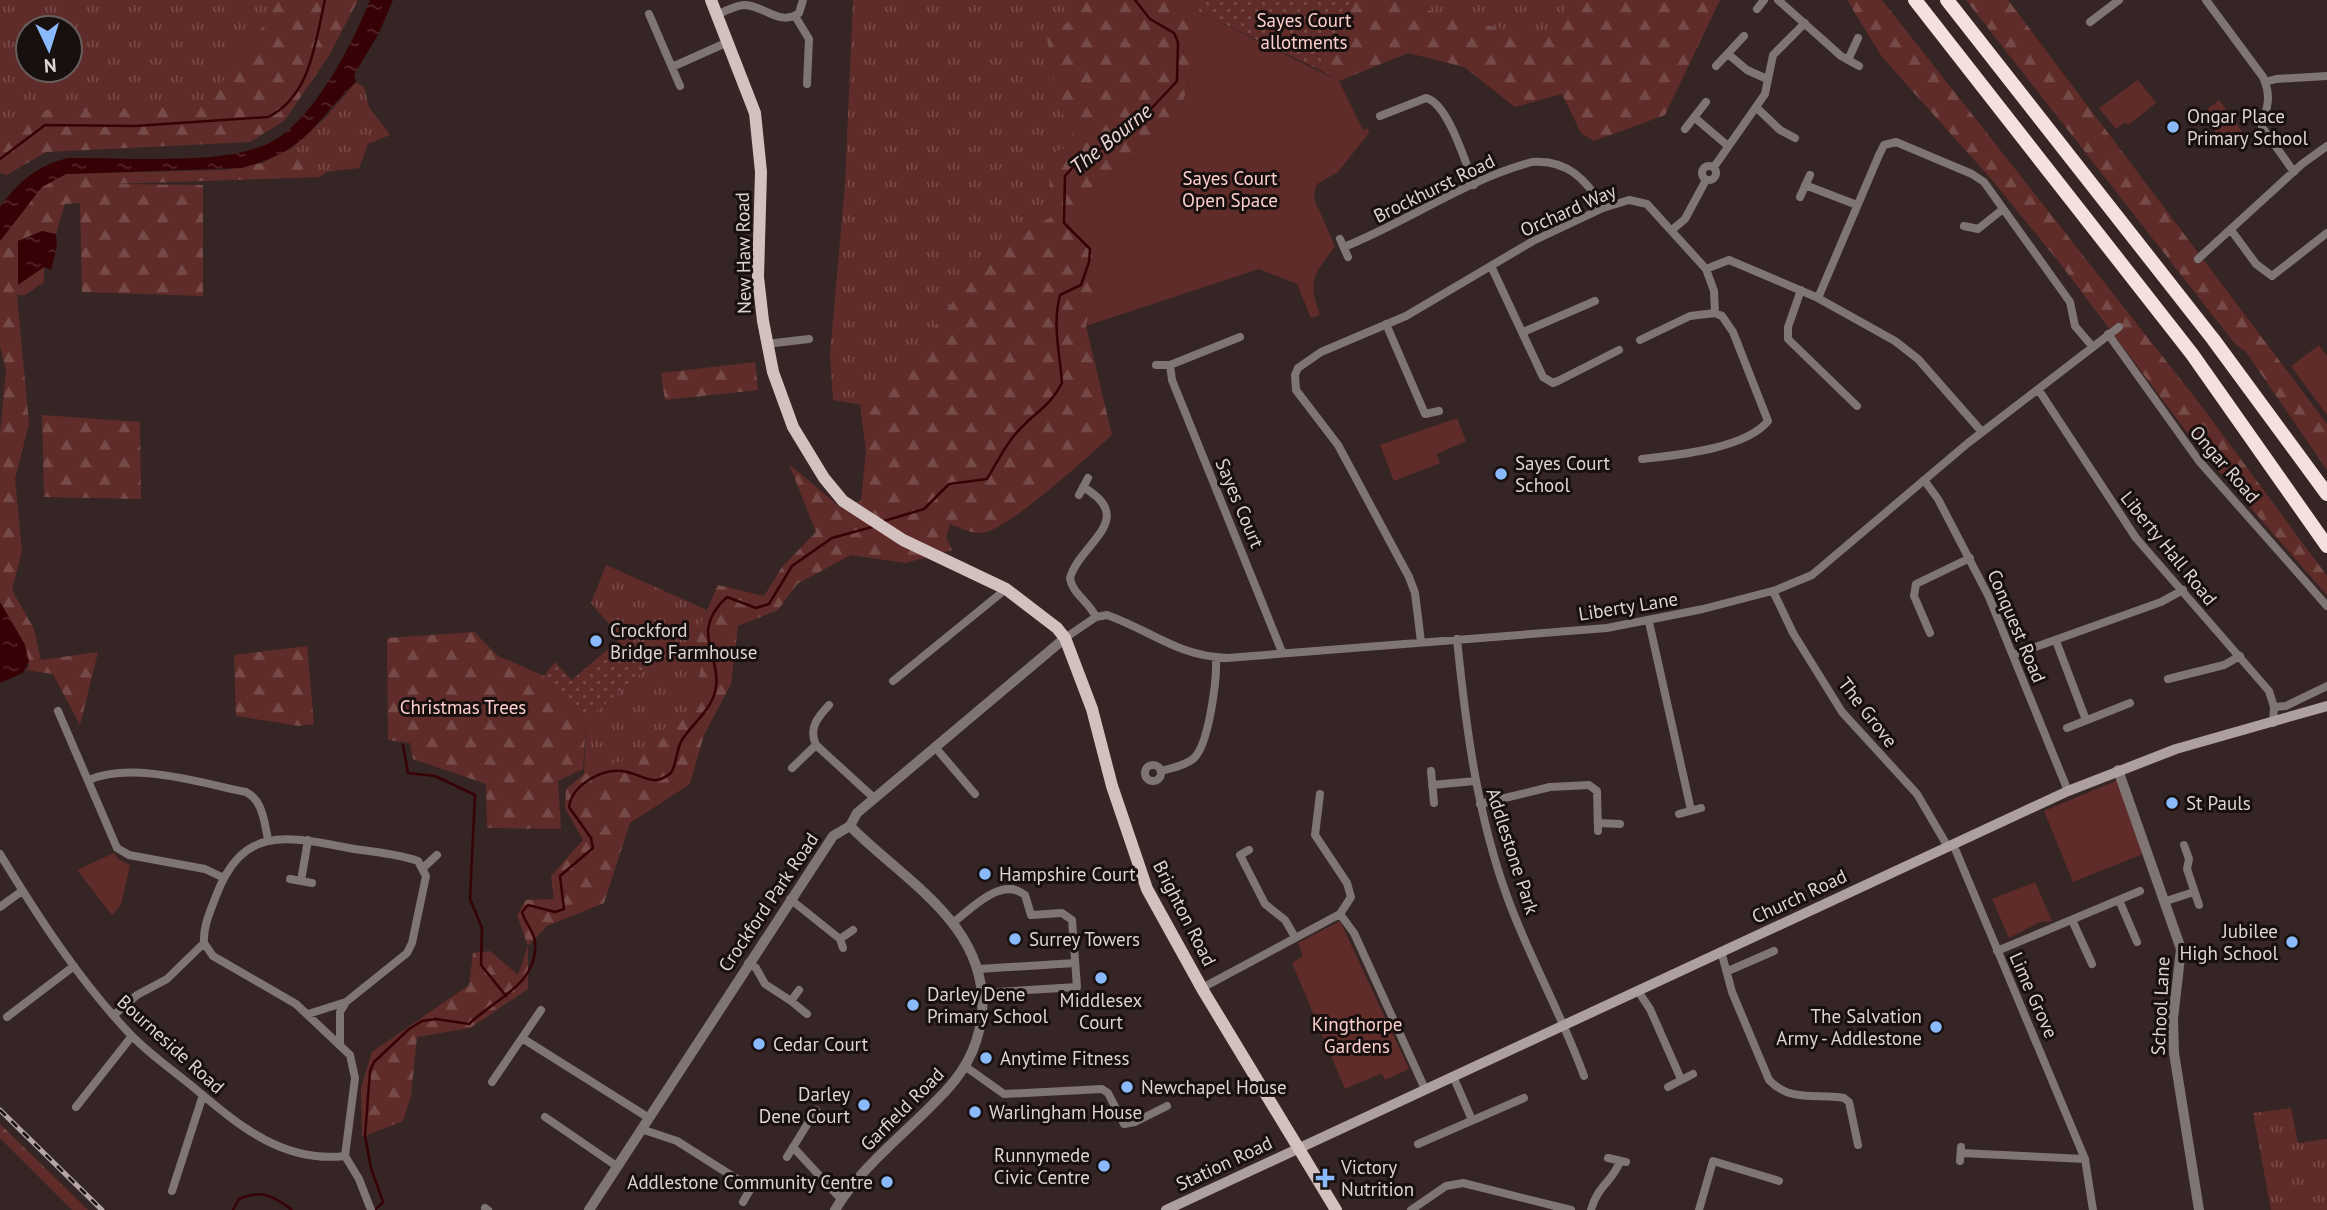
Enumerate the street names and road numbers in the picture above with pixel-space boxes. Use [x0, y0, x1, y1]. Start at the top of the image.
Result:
street label: Brockhurst Road [1369, 148, 1499, 228]
street label: Orchard Way [1516, 178, 1620, 242]
street label: New Haw Road [730, 192, 756, 314]
street label: Ongar Road [2185, 420, 2265, 508]
street label: Sayes Court [1210, 455, 1270, 552]
street label: Liberty Hall Road [2116, 486, 2222, 610]
street label: Conquest Road [1982, 566, 2052, 686]
street label: Liberty Lane [1577, 586, 1679, 626]
street label: The Grove [1833, 672, 1903, 752]
street label: Addlestone Park [1481, 785, 1545, 917]
street label: Crockford Park Road [713, 828, 823, 976]
street label: Brighton Road [1148, 856, 1222, 970]
street label: Church Road [1748, 864, 1850, 928]
street label: Lime Grove [2004, 948, 2064, 1042]
street label: School Lane [2145, 956, 2175, 1056]
street label: Bourneside Road [112, 989, 230, 1099]
street label: Garfield Road [855, 1062, 949, 1156]
street label: Station Road [1172, 1130, 1276, 1196]

